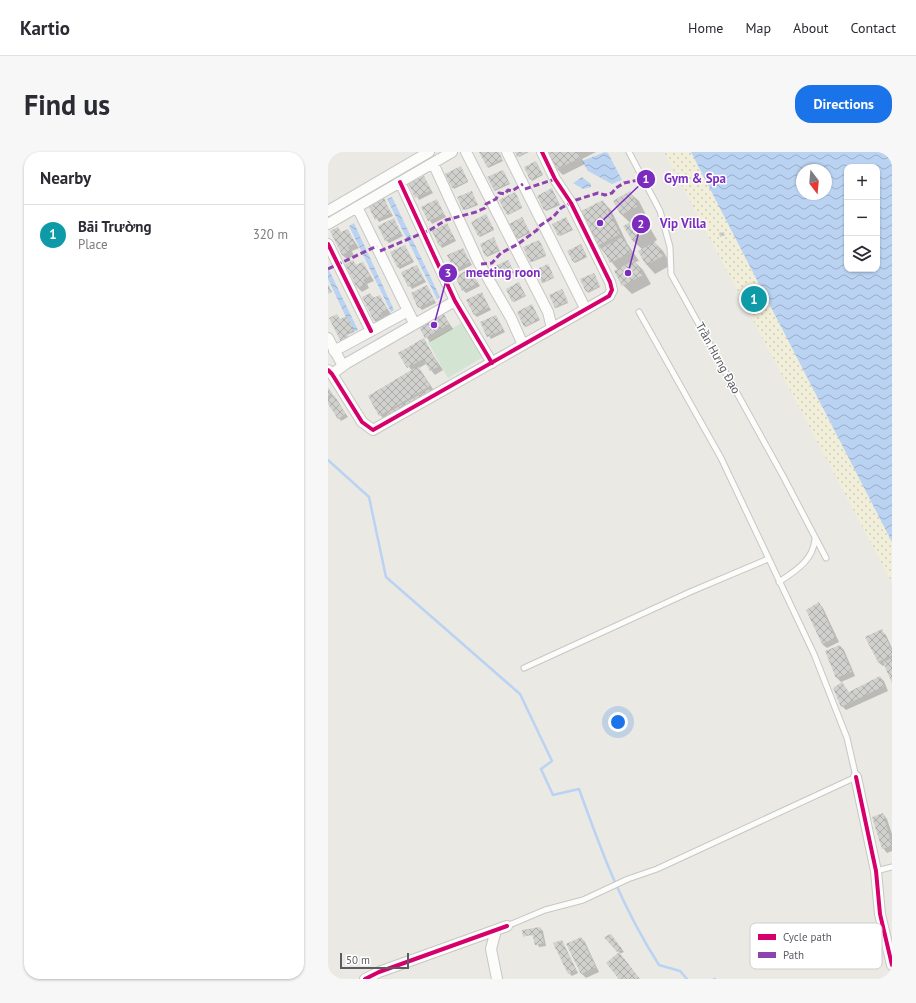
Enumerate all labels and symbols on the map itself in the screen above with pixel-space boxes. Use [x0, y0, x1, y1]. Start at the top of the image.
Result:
north arrow [796, 164, 832, 200]
callout: Gym & Spa [636, 166, 734, 191]
text: Gym & Spa [664, 170, 726, 187]
text: 1 [643, 171, 649, 186]
callout: Vip Villa [631, 211, 714, 236]
text: Vip Villa [659, 215, 706, 232]
text: 2 [638, 216, 644, 231]
callout: meeting roon [438, 260, 549, 285]
text: meeting roon [466, 264, 540, 281]
text: 3 [445, 265, 451, 280]
pin: 1 [741, 284, 767, 314]
street label: Trần Hưng Đạo [693, 319, 744, 396]
your location [608, 712, 628, 732]
legend [750, 923, 882, 969]
text: Cycle path [783, 930, 832, 944]
text: Path [783, 948, 804, 962]
scale bar [340, 951, 409, 970]

